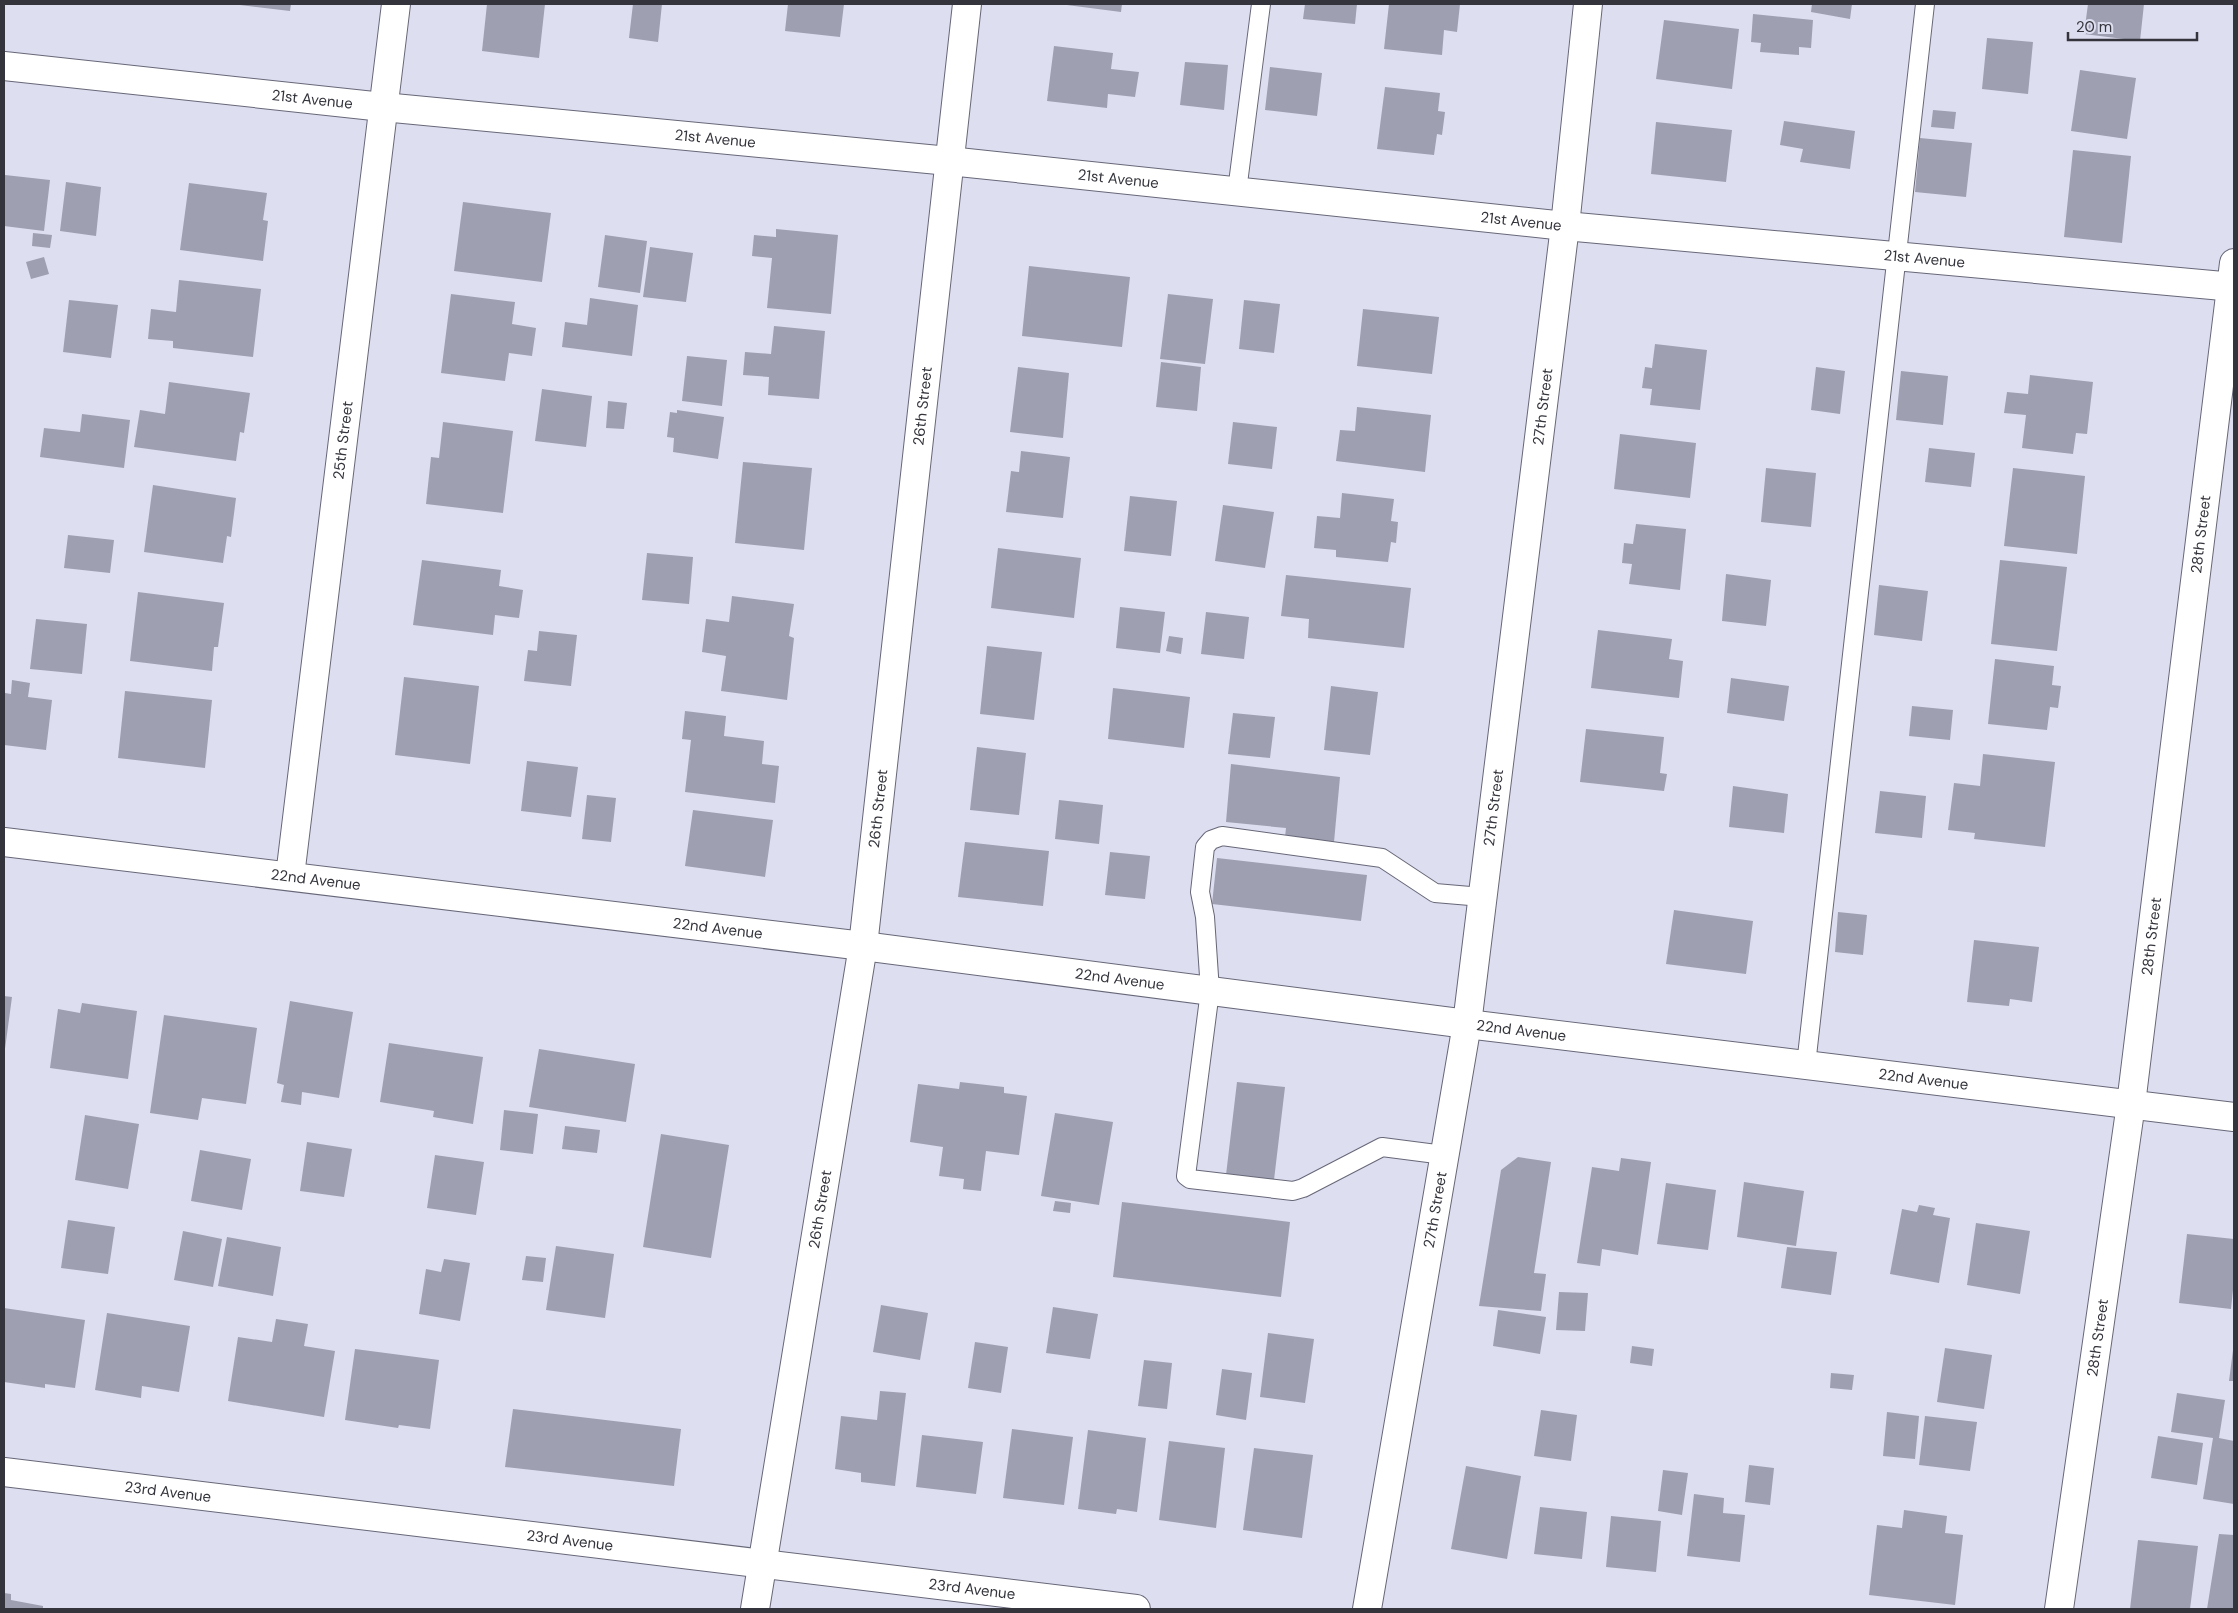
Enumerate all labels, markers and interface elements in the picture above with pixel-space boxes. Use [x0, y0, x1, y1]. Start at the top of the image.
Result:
scale bar [2068, 10, 2197, 42]
text: 20 m [2076, 17, 2112, 37]
street label: 21st Avenue [271, 85, 354, 114]
street label: 21st Avenue [674, 125, 757, 153]
street label: 21st Avenue [1077, 165, 1160, 193]
street label: 21st Avenue [1479, 207, 1563, 236]
street label: 21st Avenue [1883, 245, 1966, 272]
street label: 26th Street [908, 365, 937, 446]
street label: 27th Street [1528, 367, 1557, 446]
street label: 25th Street [328, 400, 358, 481]
street label: 28th Street [2186, 494, 2215, 575]
street label: 26th Street [864, 768, 892, 849]
street label: 27th Street [1479, 768, 1508, 847]
street label: 22nd Avenue [270, 864, 362, 895]
street label: 28th Street [2137, 896, 2166, 977]
street label: 22nd Avenue [672, 913, 764, 944]
street label: 22nd Avenue [1074, 963, 1166, 995]
street label: 22nd Avenue [1475, 1015, 1567, 1046]
street label: 22nd Avenue [1877, 1064, 1969, 1095]
street label: 26th Street [804, 1168, 836, 1250]
street label: 27th Street [1419, 1170, 1452, 1250]
street label: 28th Street [2082, 1297, 2113, 1378]
street label: 23rd Avenue [123, 1477, 212, 1507]
street label: 23rd Avenue [525, 1525, 614, 1556]
street label: 23rd Avenue [927, 1574, 1016, 1604]

